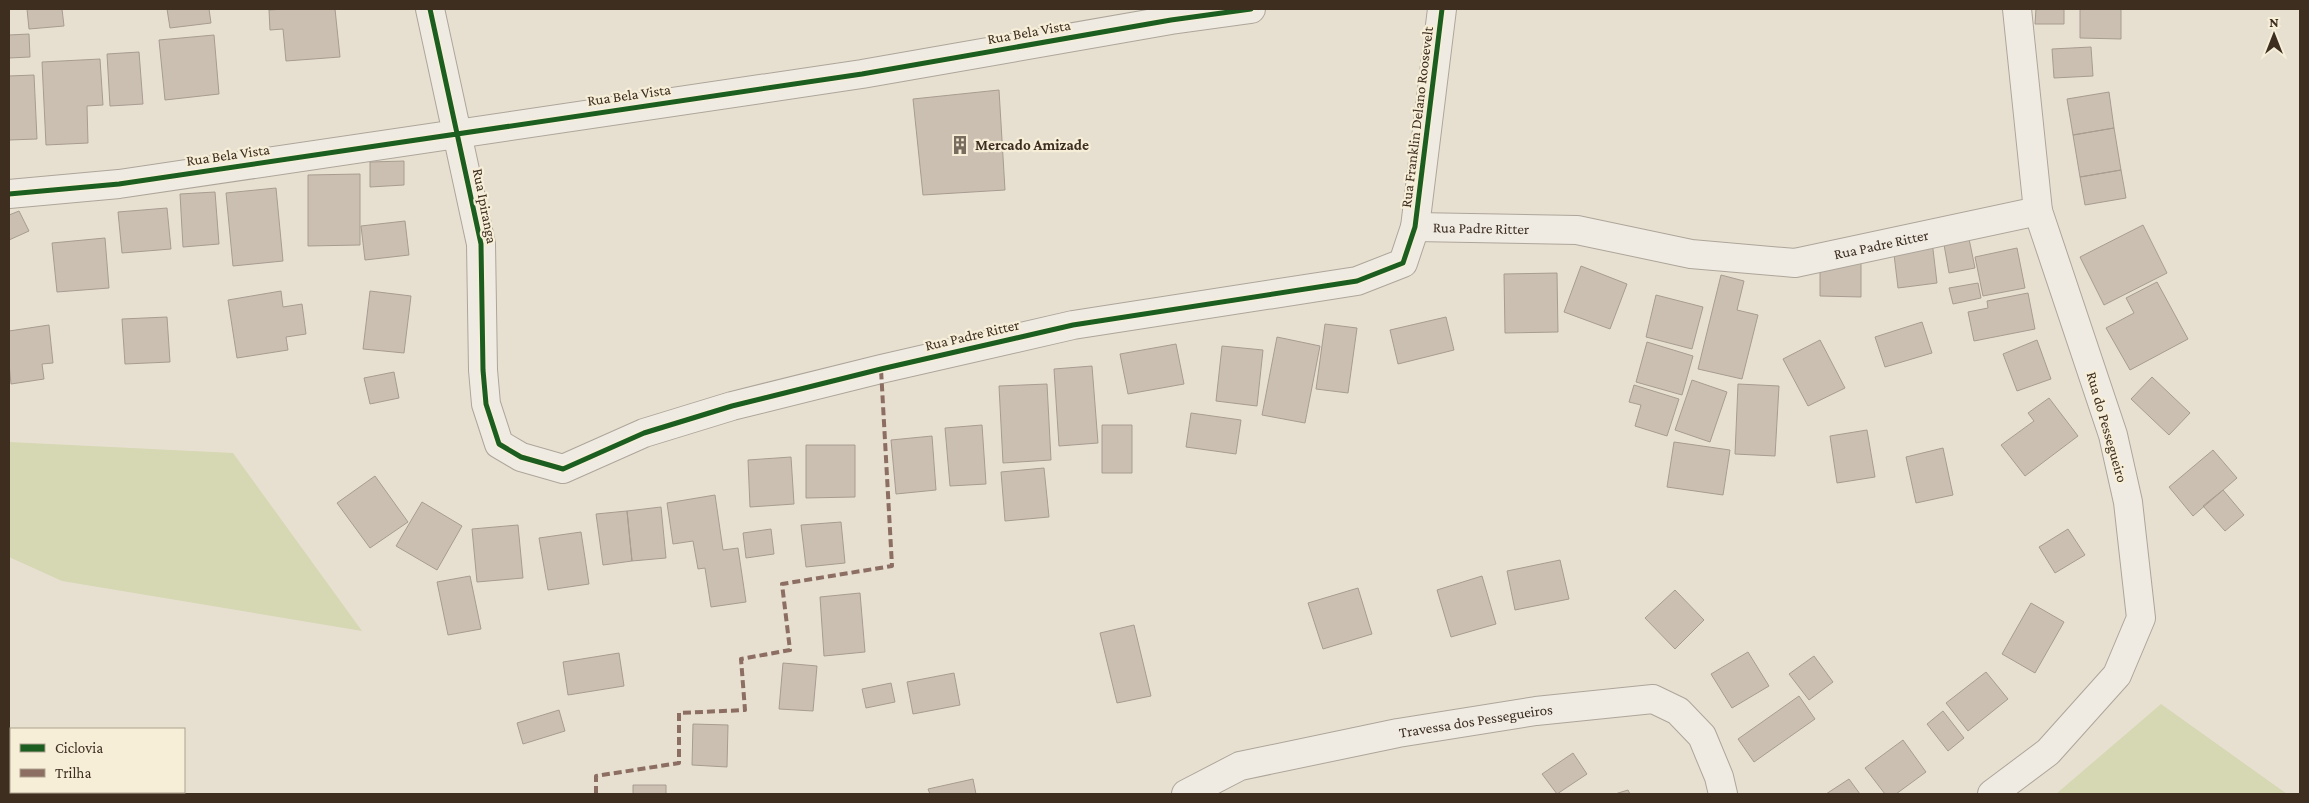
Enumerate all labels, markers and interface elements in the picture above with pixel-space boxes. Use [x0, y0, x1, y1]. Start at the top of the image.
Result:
north arrow [2249, 10, 2299, 60]
text: N [2269, 14, 2279, 30]
street label: Rua Bela Vista [986, 17, 1072, 47]
street label: Rua Franklin Delano Roosevelt [1398, 24, 1436, 209]
street label: Rua Bela Vista [586, 81, 672, 109]
building icon: Mercado Amizade [949, 134, 971, 156]
place label: Mercado Amizade [975, 137, 1089, 153]
street label: Rua Bela Vista [185, 141, 271, 169]
street label: Rua Ipiranga [469, 167, 500, 245]
street label: Rua Padre Ritter [1433, 219, 1530, 237]
street label: Rua Padre Ritter [1832, 227, 1931, 262]
street label: Rua Padre Ritter [923, 316, 1021, 354]
street label: Rua do Pessegueiro [2083, 370, 2130, 484]
street label: Travessa dos Pessegueiros [1398, 701, 1554, 741]
legend [10, 728, 185, 793]
text: Ciclovia [55, 740, 103, 756]
text: Trilha [55, 765, 91, 781]

